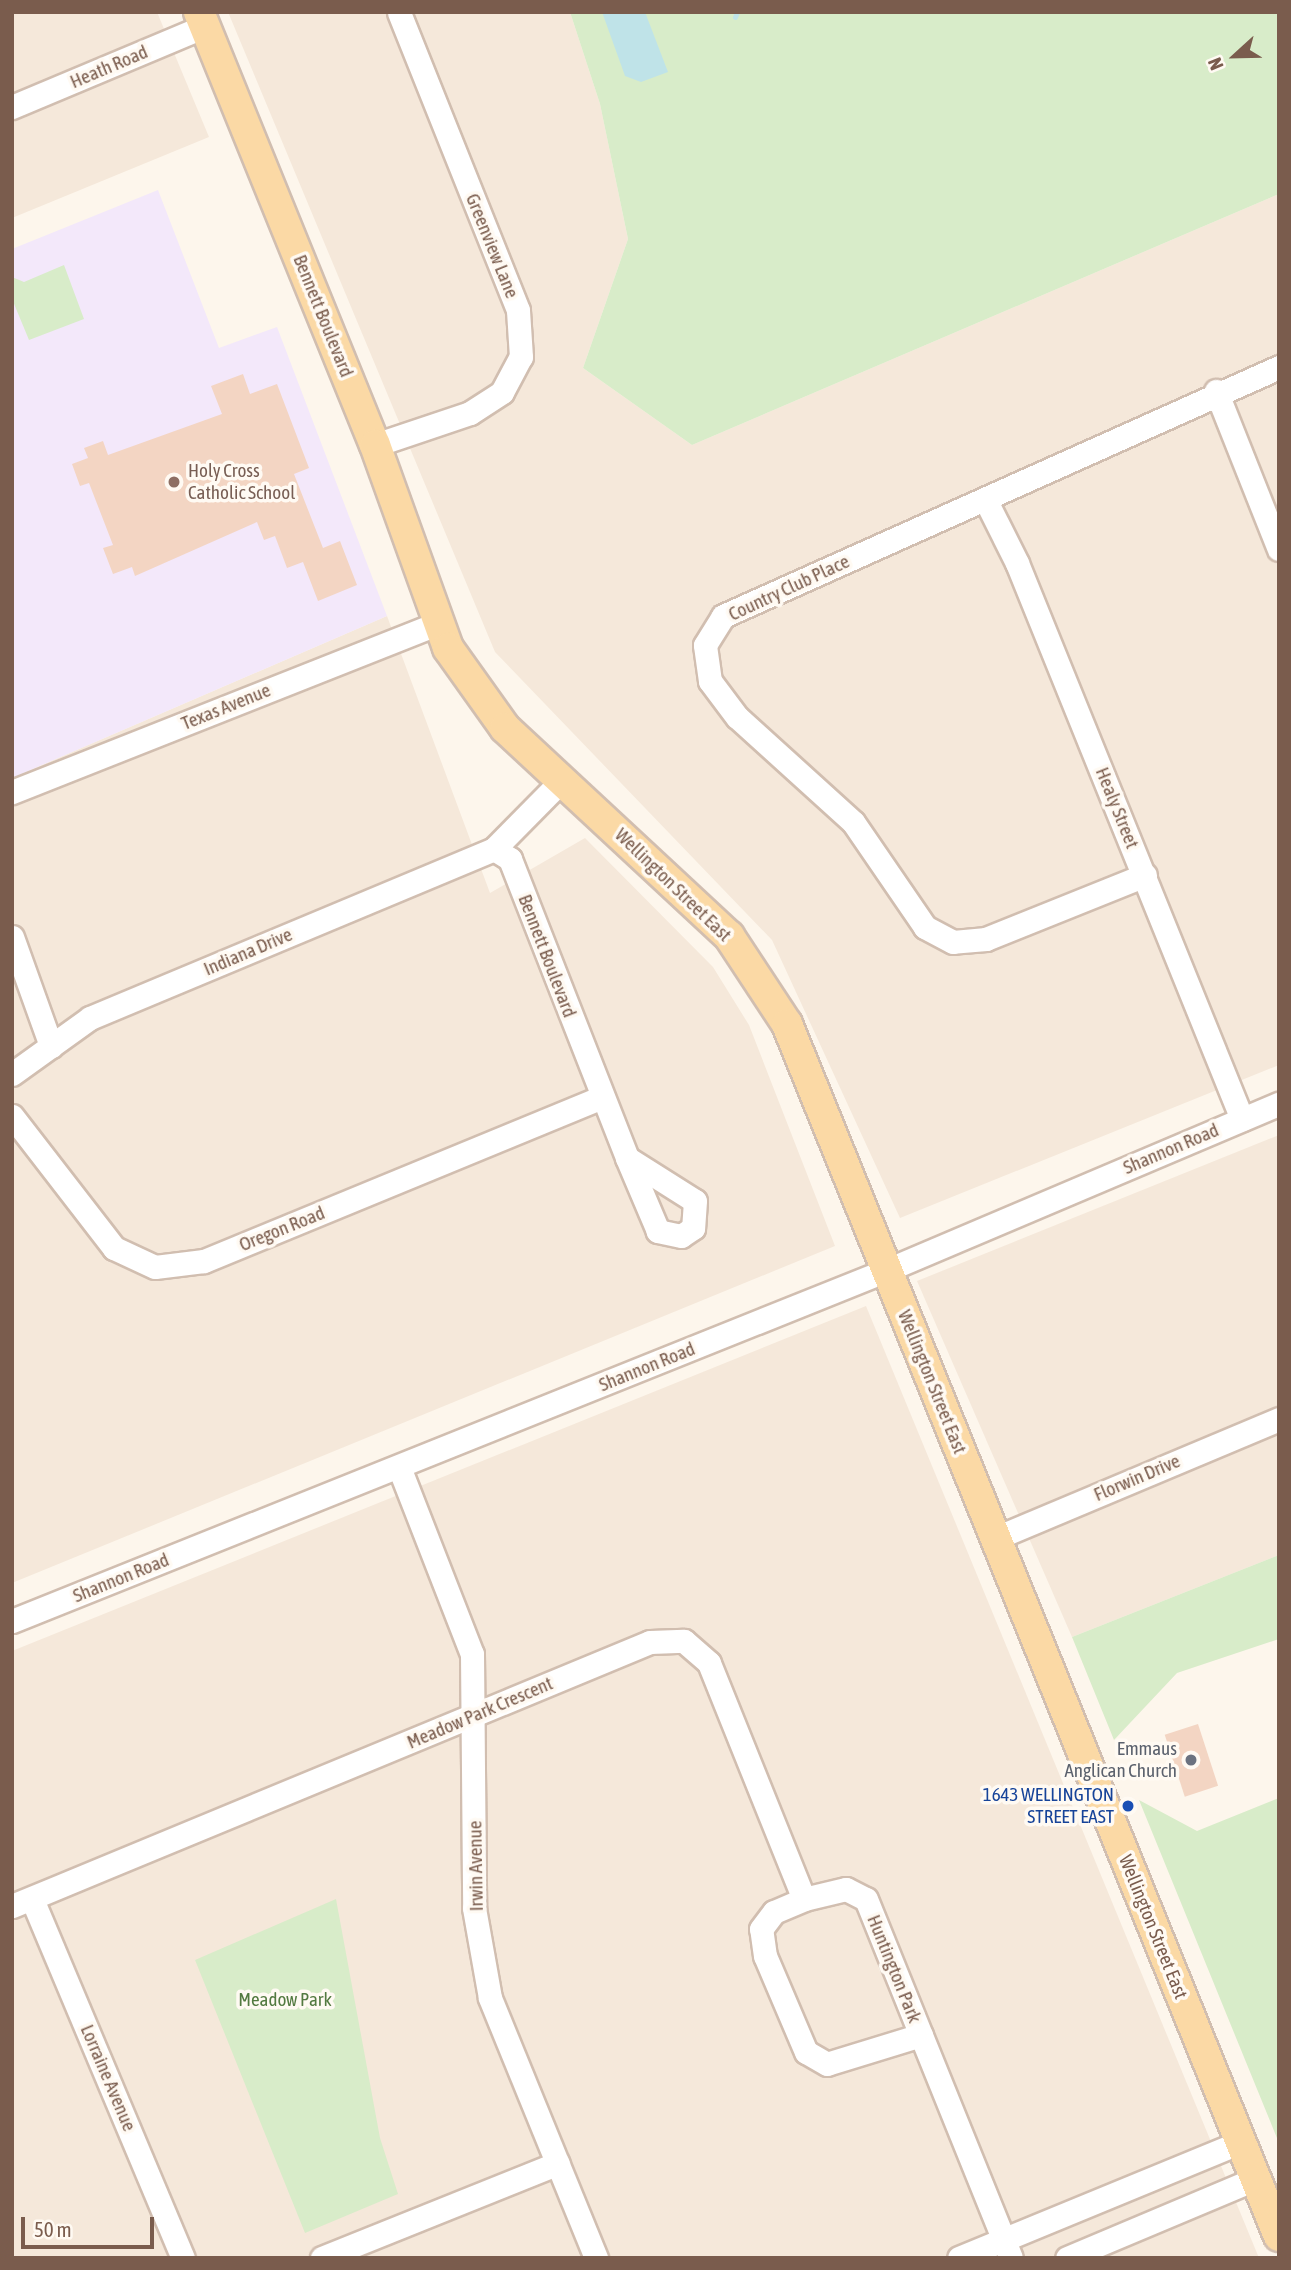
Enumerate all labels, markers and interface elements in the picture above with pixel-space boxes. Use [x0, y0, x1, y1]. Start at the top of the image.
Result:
north arrow [1200, 21, 1270, 91]
street label: Heath Road [67, 40, 151, 94]
text: N [1203, 55, 1228, 73]
street label: Greenview Lane [461, 190, 523, 302]
street label: Bennett Boulevard [288, 252, 358, 380]
place label: Holy Cross Catholic School [188, 460, 295, 504]
marker: Holy Cross Catholic School [166, 474, 182, 490]
street label: Country Club Place [725, 550, 853, 626]
street label: Texas Avenue [178, 679, 274, 735]
street label: Healy Street [1090, 764, 1144, 852]
street label: Wellington Street East [610, 824, 736, 946]
street label: Bennett Boulevard [513, 891, 581, 1021]
street label: Indiana Drive [200, 923, 296, 981]
street label: Shannon Road [1120, 1119, 1222, 1179]
street label: Oregon Road [236, 1202, 328, 1256]
street label: Wellington Street East [893, 1307, 971, 1457]
street label: Shannon Road [596, 1337, 698, 1397]
street label: Florwin Drive [1090, 1450, 1184, 1506]
street label: Shannon Road [70, 1548, 172, 1608]
street label: Meadow Park Crescent [404, 1672, 556, 1754]
place label: Emmaus Anglican Church [1064, 1738, 1177, 1782]
marker: Emmaus Anglican Church [1183, 1752, 1199, 1768]
place label: 1643 WELLINGTON STREET EAST [983, 1784, 1114, 1828]
marker: 1643 WELLINGTON STREET EAST [1120, 1798, 1136, 1814]
street label: Irwin Avenue [464, 1821, 488, 1911]
street label: Wellington Street East [1114, 1852, 1192, 2002]
street label: Huntington Park [862, 1912, 926, 2026]
park label: Meadow Park [238, 1989, 332, 2011]
street label: Lorraine Avenue [75, 2021, 141, 2135]
scale bar [24, 2204, 158, 2248]
text: 50 m [34, 2217, 72, 2241]

